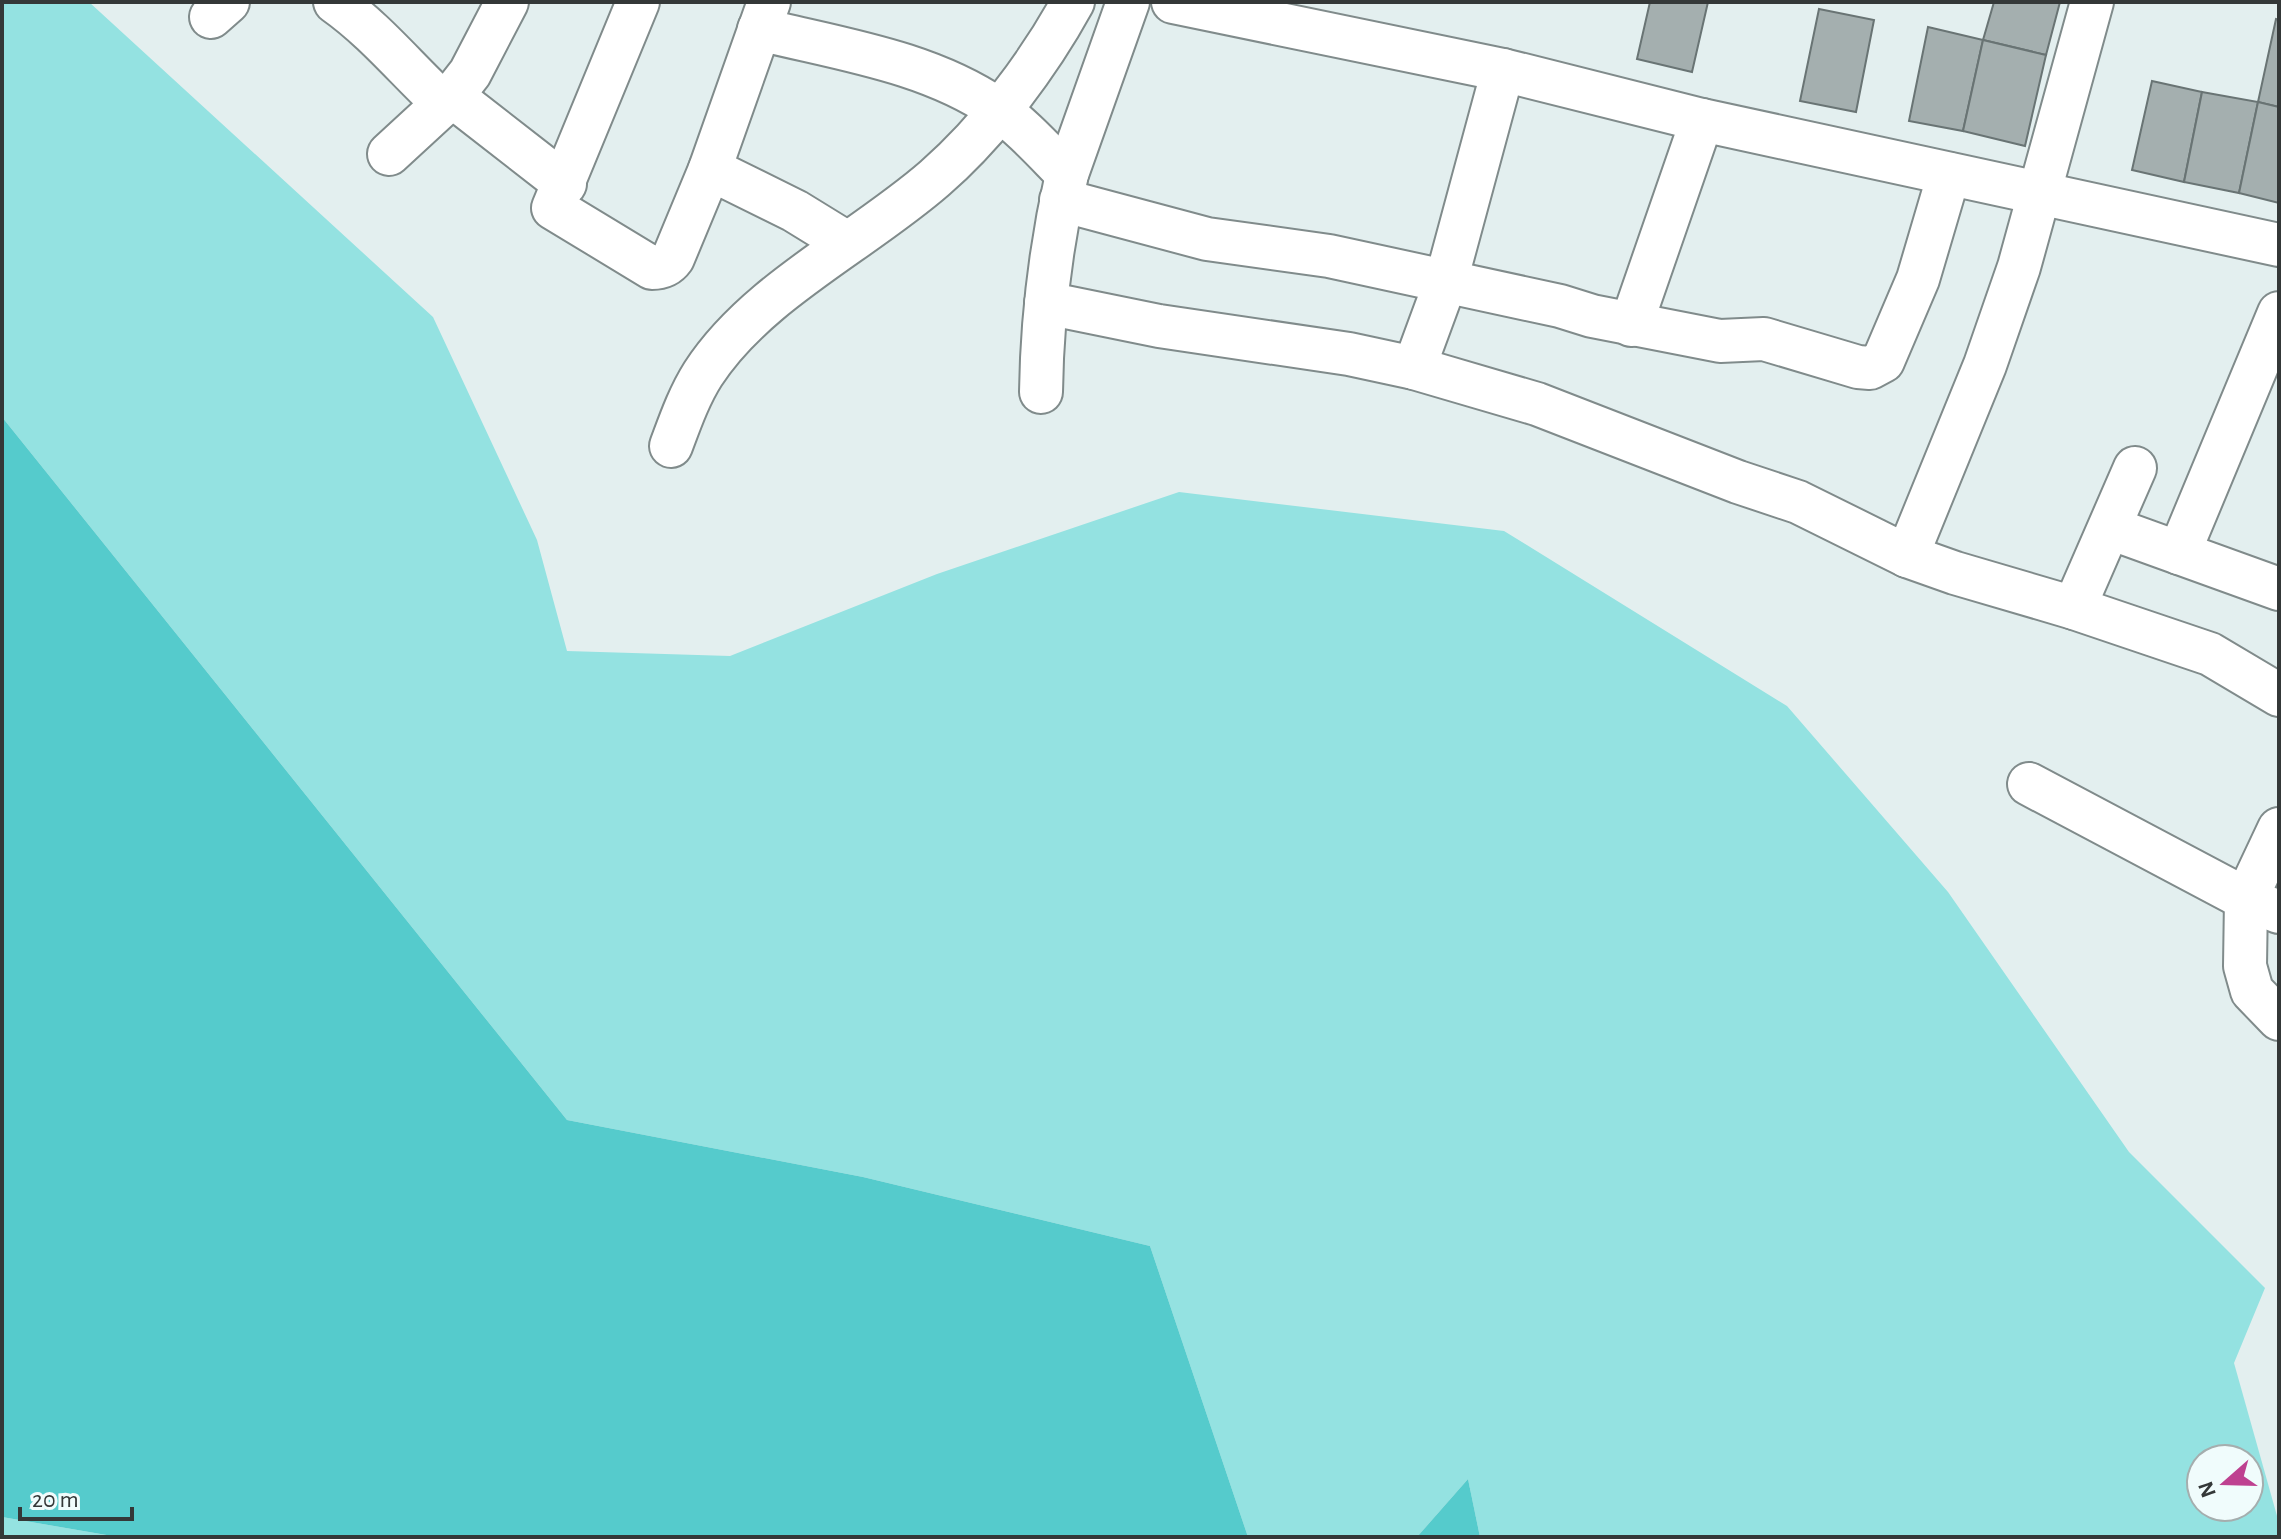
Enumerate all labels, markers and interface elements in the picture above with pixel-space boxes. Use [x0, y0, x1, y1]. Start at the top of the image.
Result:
north arrow [2185, 1443, 2265, 1523]
scale bar [20, 1471, 132, 1521]
text: N [2194, 1479, 2220, 1500]
text: 20 m [32, 1488, 79, 1512]

